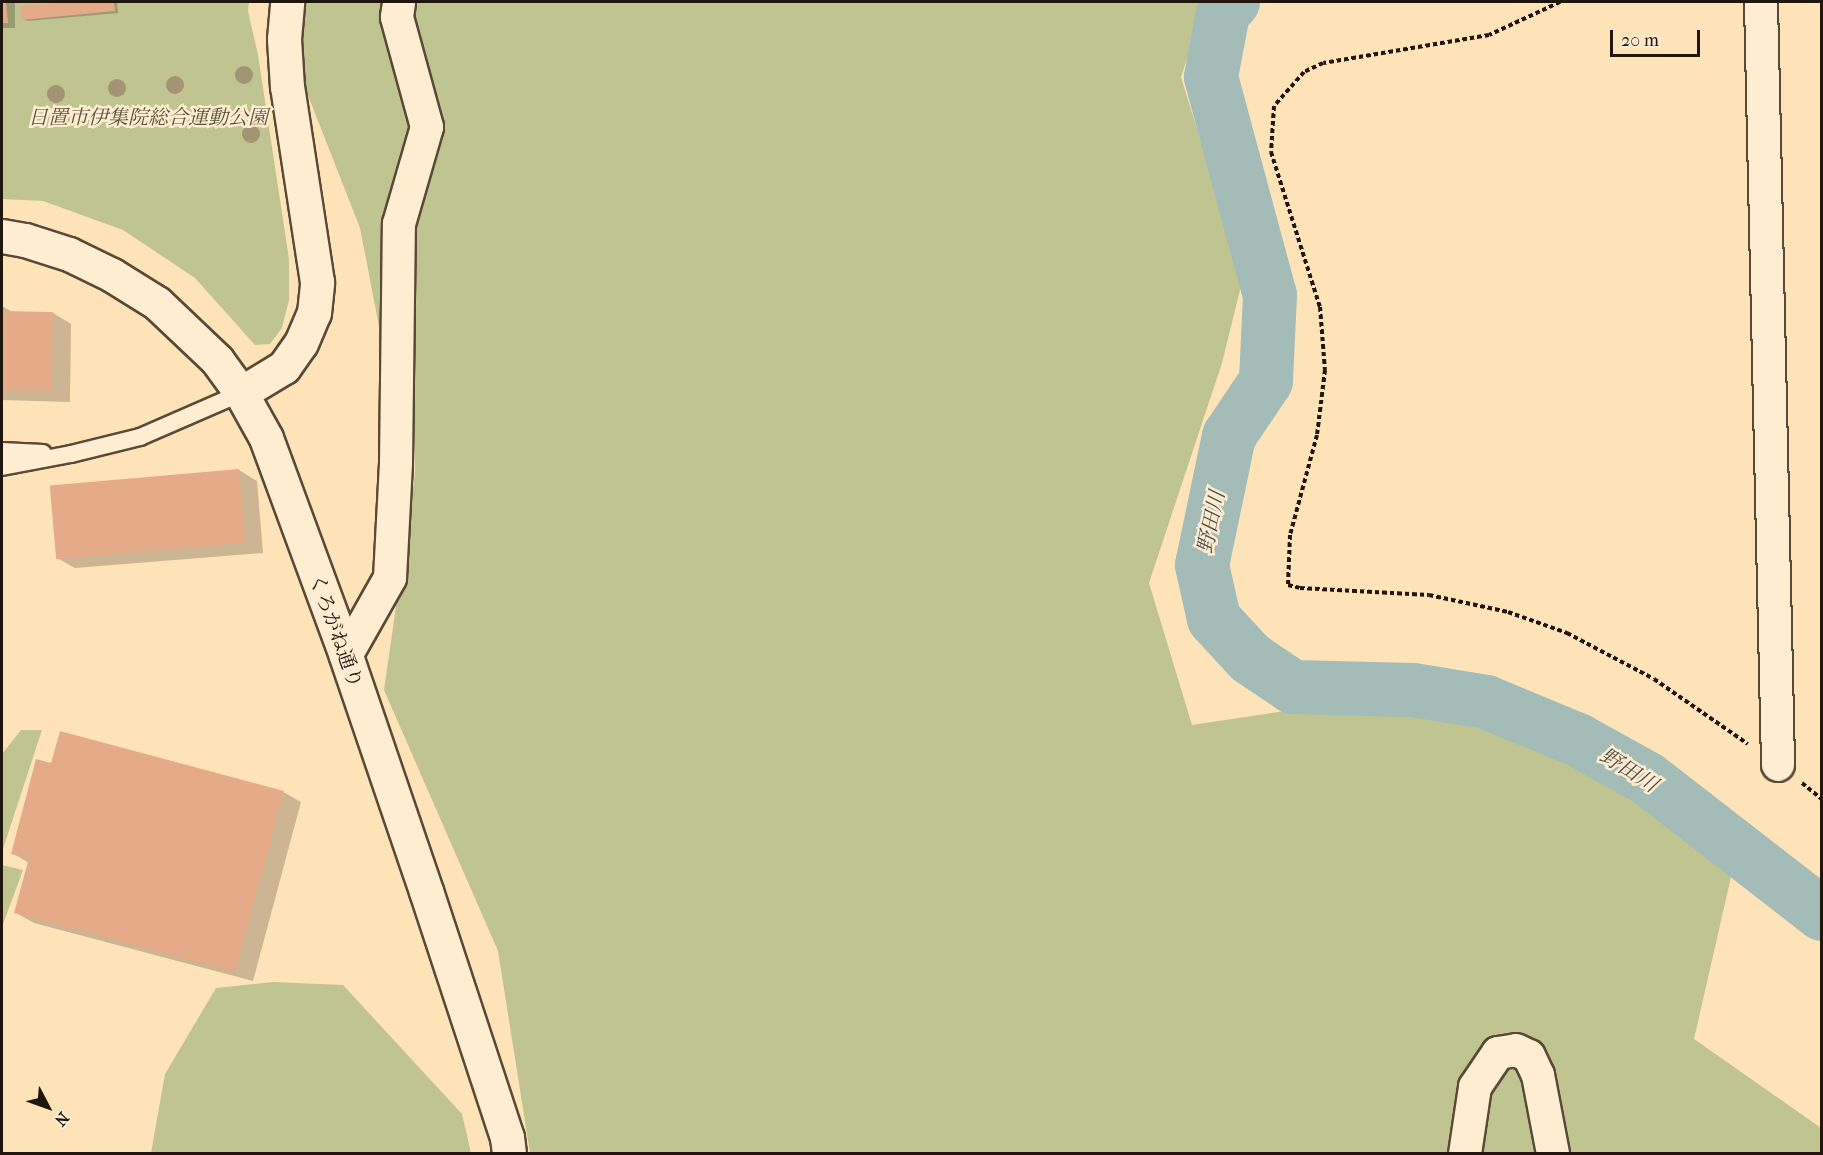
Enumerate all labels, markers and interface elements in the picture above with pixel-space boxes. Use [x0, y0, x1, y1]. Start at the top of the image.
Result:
scale bar [1613, 18, 1703, 56]
text: 20 m [1621, 30, 1659, 51]
park label: 日置市伊集院総合運動公園 [28, 105, 268, 129]
water label: 野田川 [1192, 489, 1230, 555]
street label: くろがね通り [304, 571, 368, 691]
water label: 野田川 [1596, 743, 1662, 797]
north arrow [18, 1077, 78, 1137]
text: N [51, 1108, 73, 1130]

